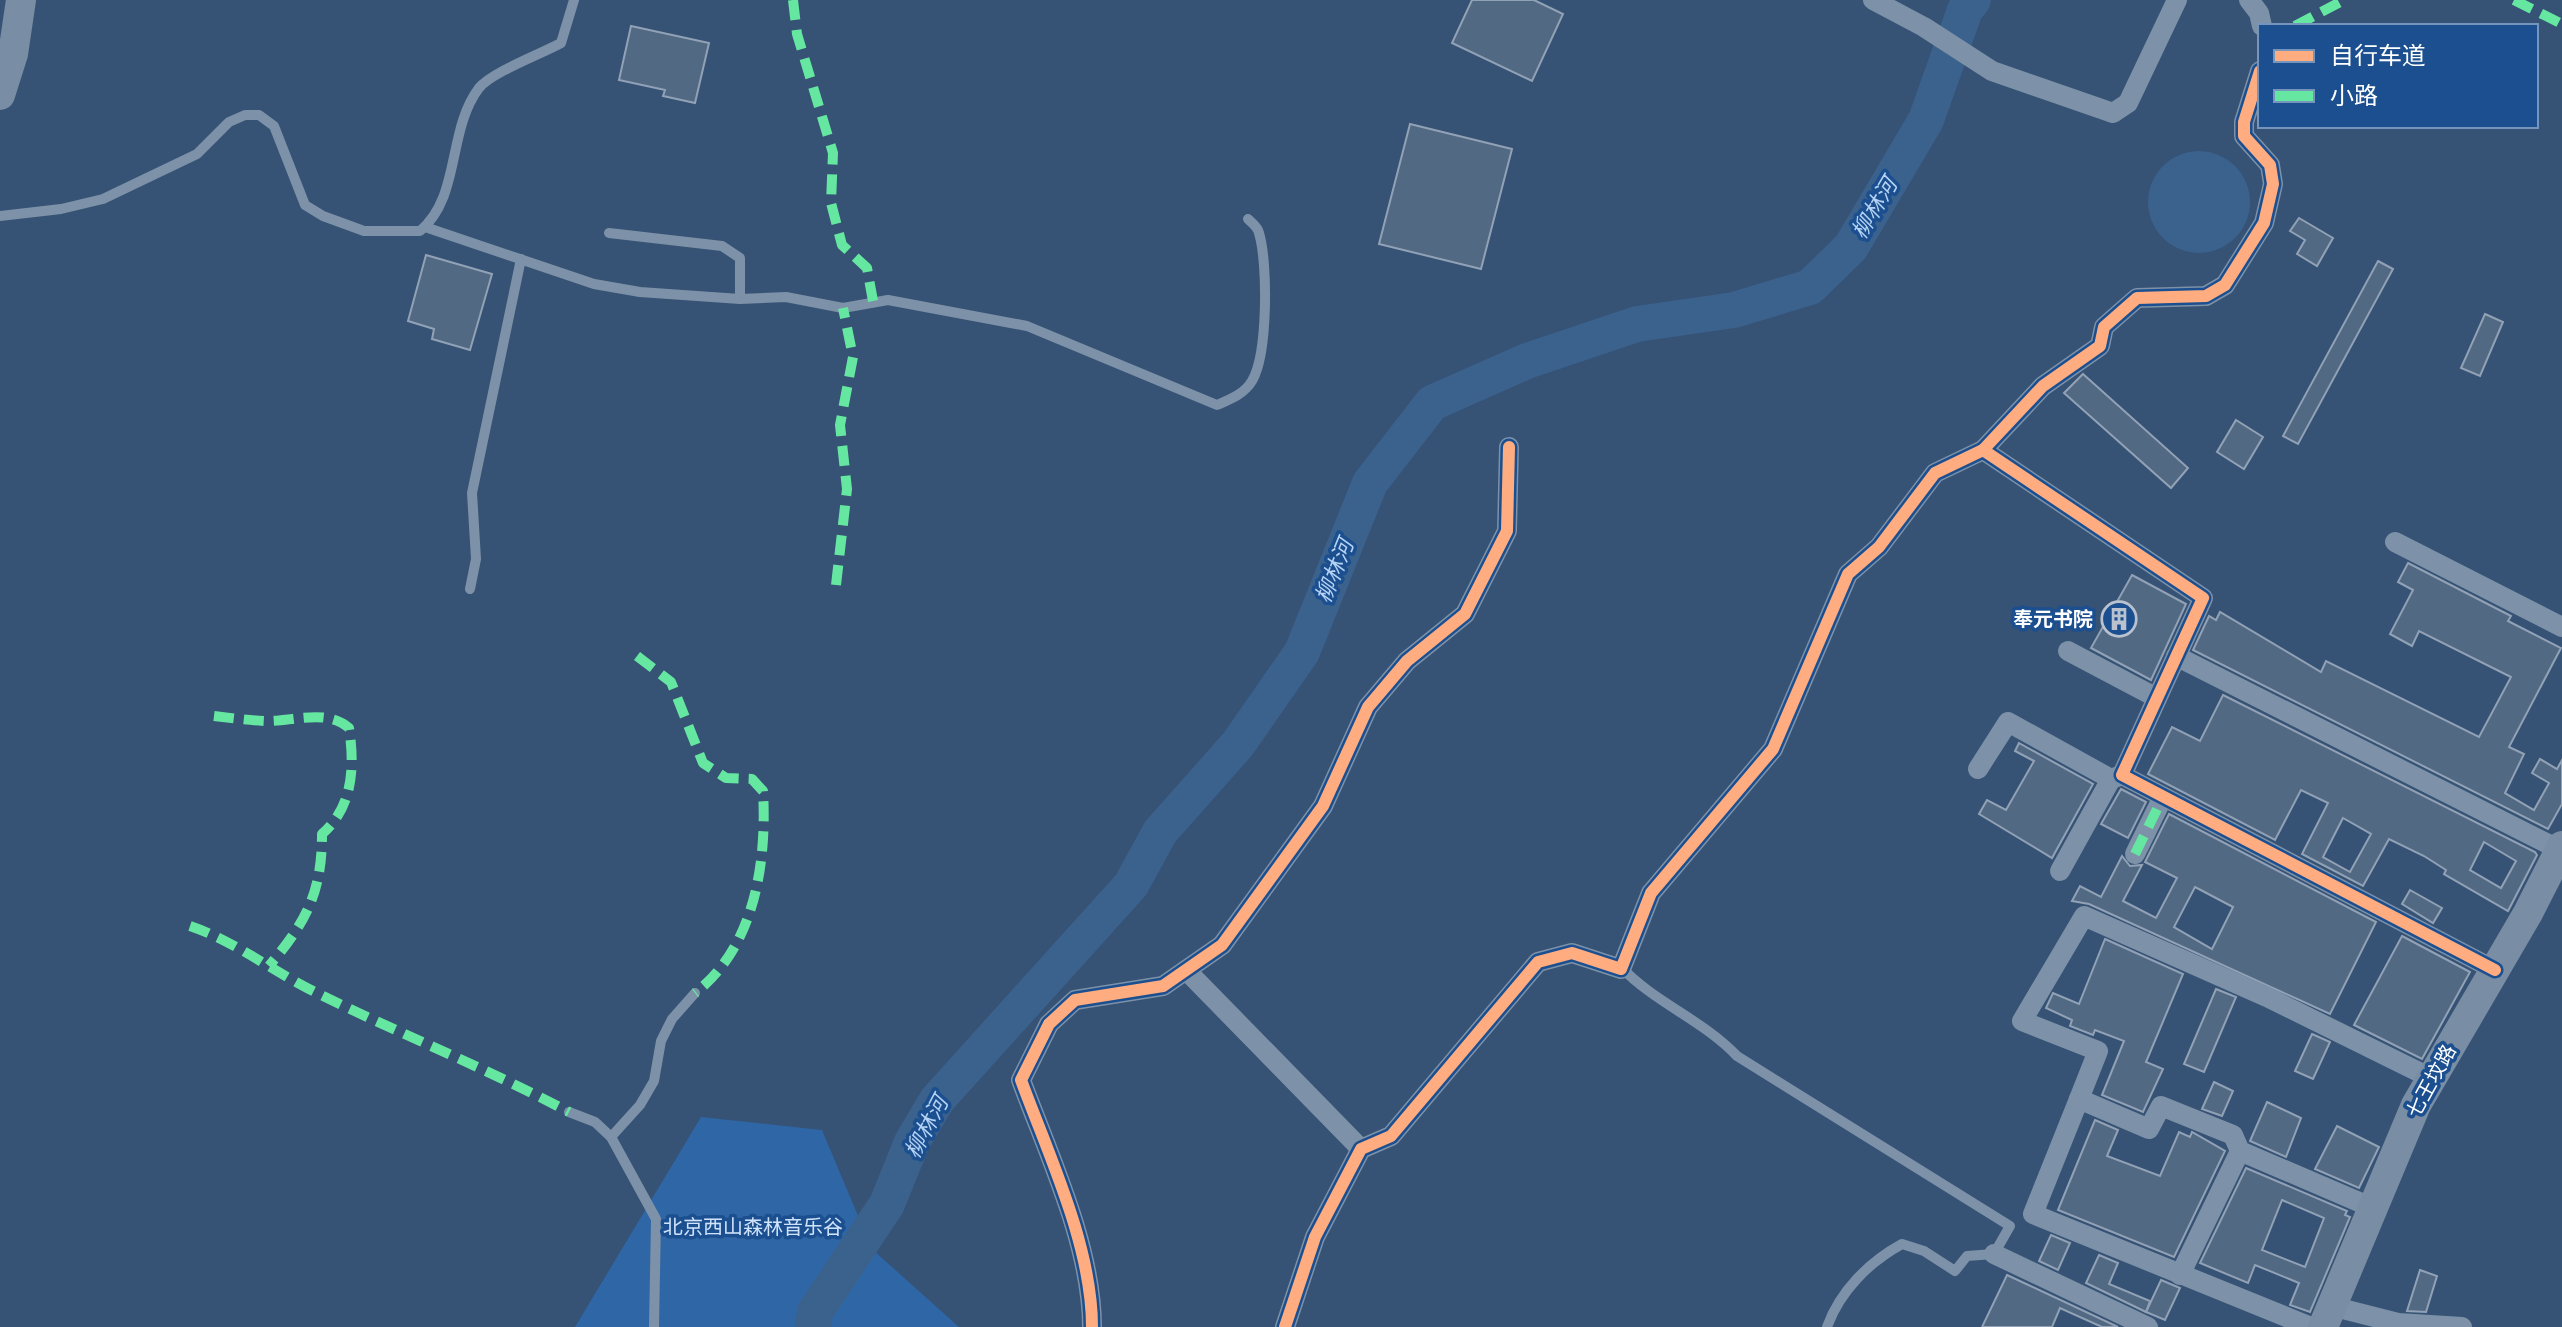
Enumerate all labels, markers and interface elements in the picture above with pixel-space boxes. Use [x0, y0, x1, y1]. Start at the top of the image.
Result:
legend [2258, 24, 2538, 128]
text: 自行车道 [2330, 40, 2426, 69]
text: 小路 [2330, 80, 2378, 109]
water label: 柳林河 [1845, 169, 1904, 243]
water label: 柳林河 [1309, 531, 1360, 606]
building icon: 奉元书院 [2100, 600, 2138, 638]
place label: 奉元书院 [2013, 606, 2093, 630]
street label: 七王坟路 [2400, 1040, 2460, 1121]
water label: 柳林河 [898, 1088, 955, 1162]
park label: 北京西山森林音乐谷 [663, 1214, 843, 1238]

